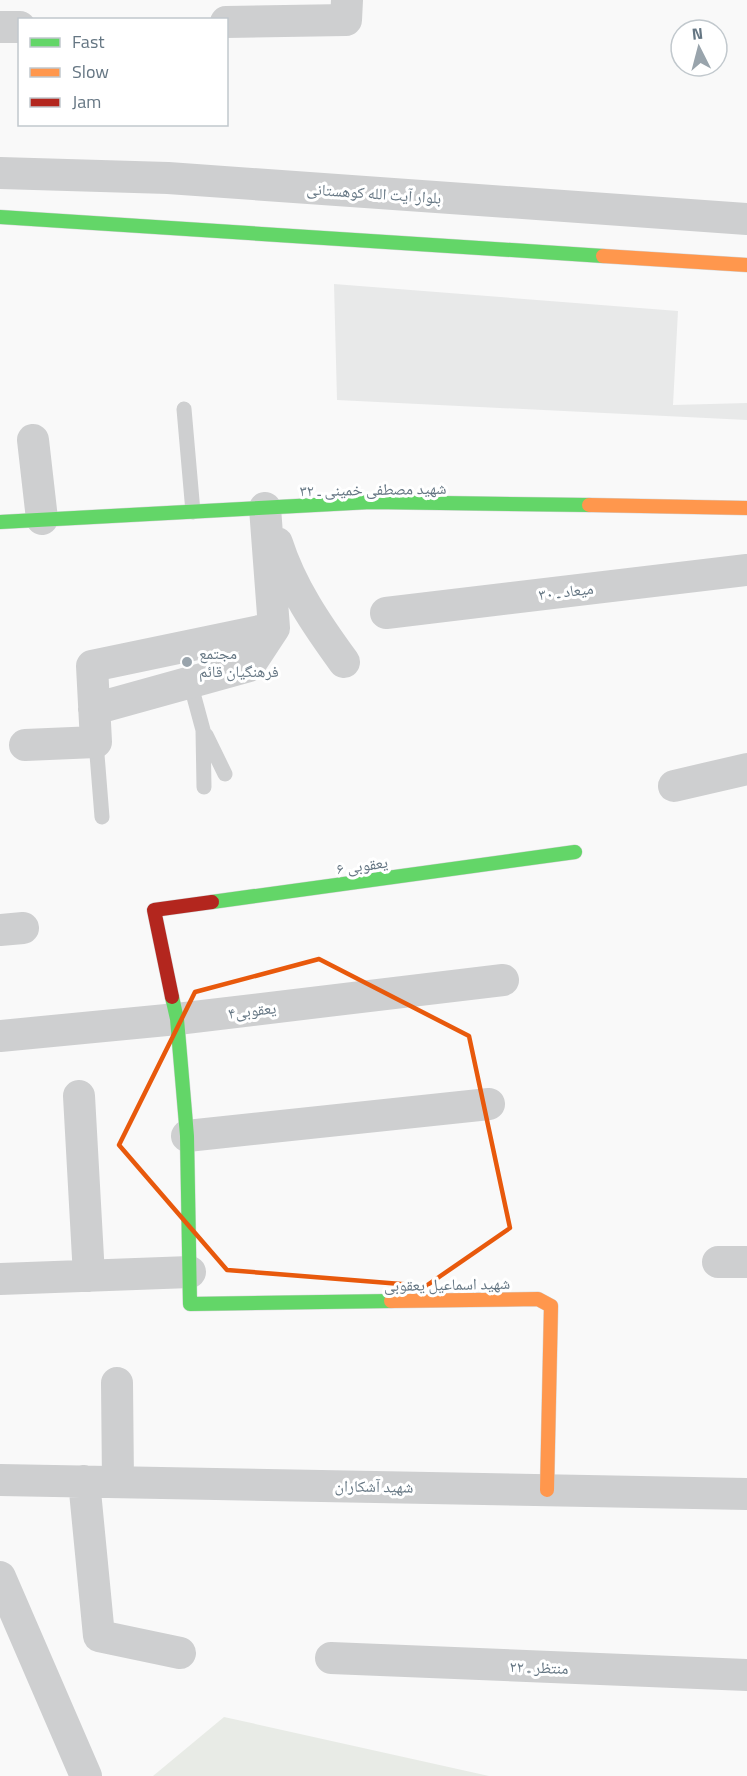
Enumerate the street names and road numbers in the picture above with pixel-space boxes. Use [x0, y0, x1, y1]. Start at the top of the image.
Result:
street label: بلوار آیت الله کوهستانی [306, 176, 442, 210]
street label: شهید مصطفی خمینی ـ ۳۲ [299, 476, 447, 502]
street label: میعاد ـ ۳۰ [537, 576, 595, 606]
street label: یعقوبی ۶ [335, 850, 389, 880]
street label: یعقوبی۴ [227, 995, 277, 1025]
street label: شهید اسماعیل یعقوبی [384, 1271, 510, 1297]
street label: شهید آشکاران [335, 1473, 413, 1499]
street label: منتظر ـ ۲۲ [509, 1654, 569, 1680]

